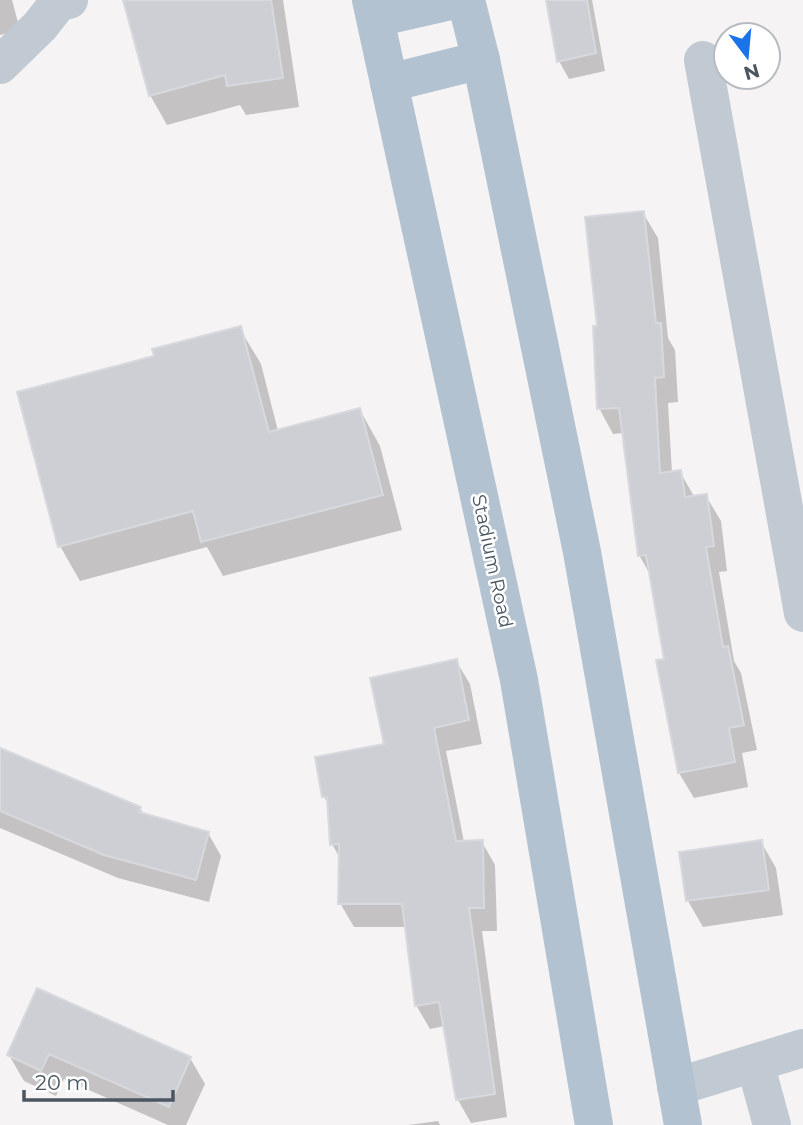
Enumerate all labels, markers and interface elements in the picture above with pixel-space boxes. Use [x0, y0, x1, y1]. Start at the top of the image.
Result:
north arrow [712, 21, 782, 91]
text: N [741, 59, 762, 85]
street label: Stadium Road [467, 492, 518, 630]
scale bar [24, 1058, 173, 1102]
text: 20 m [35, 1070, 89, 1095]

